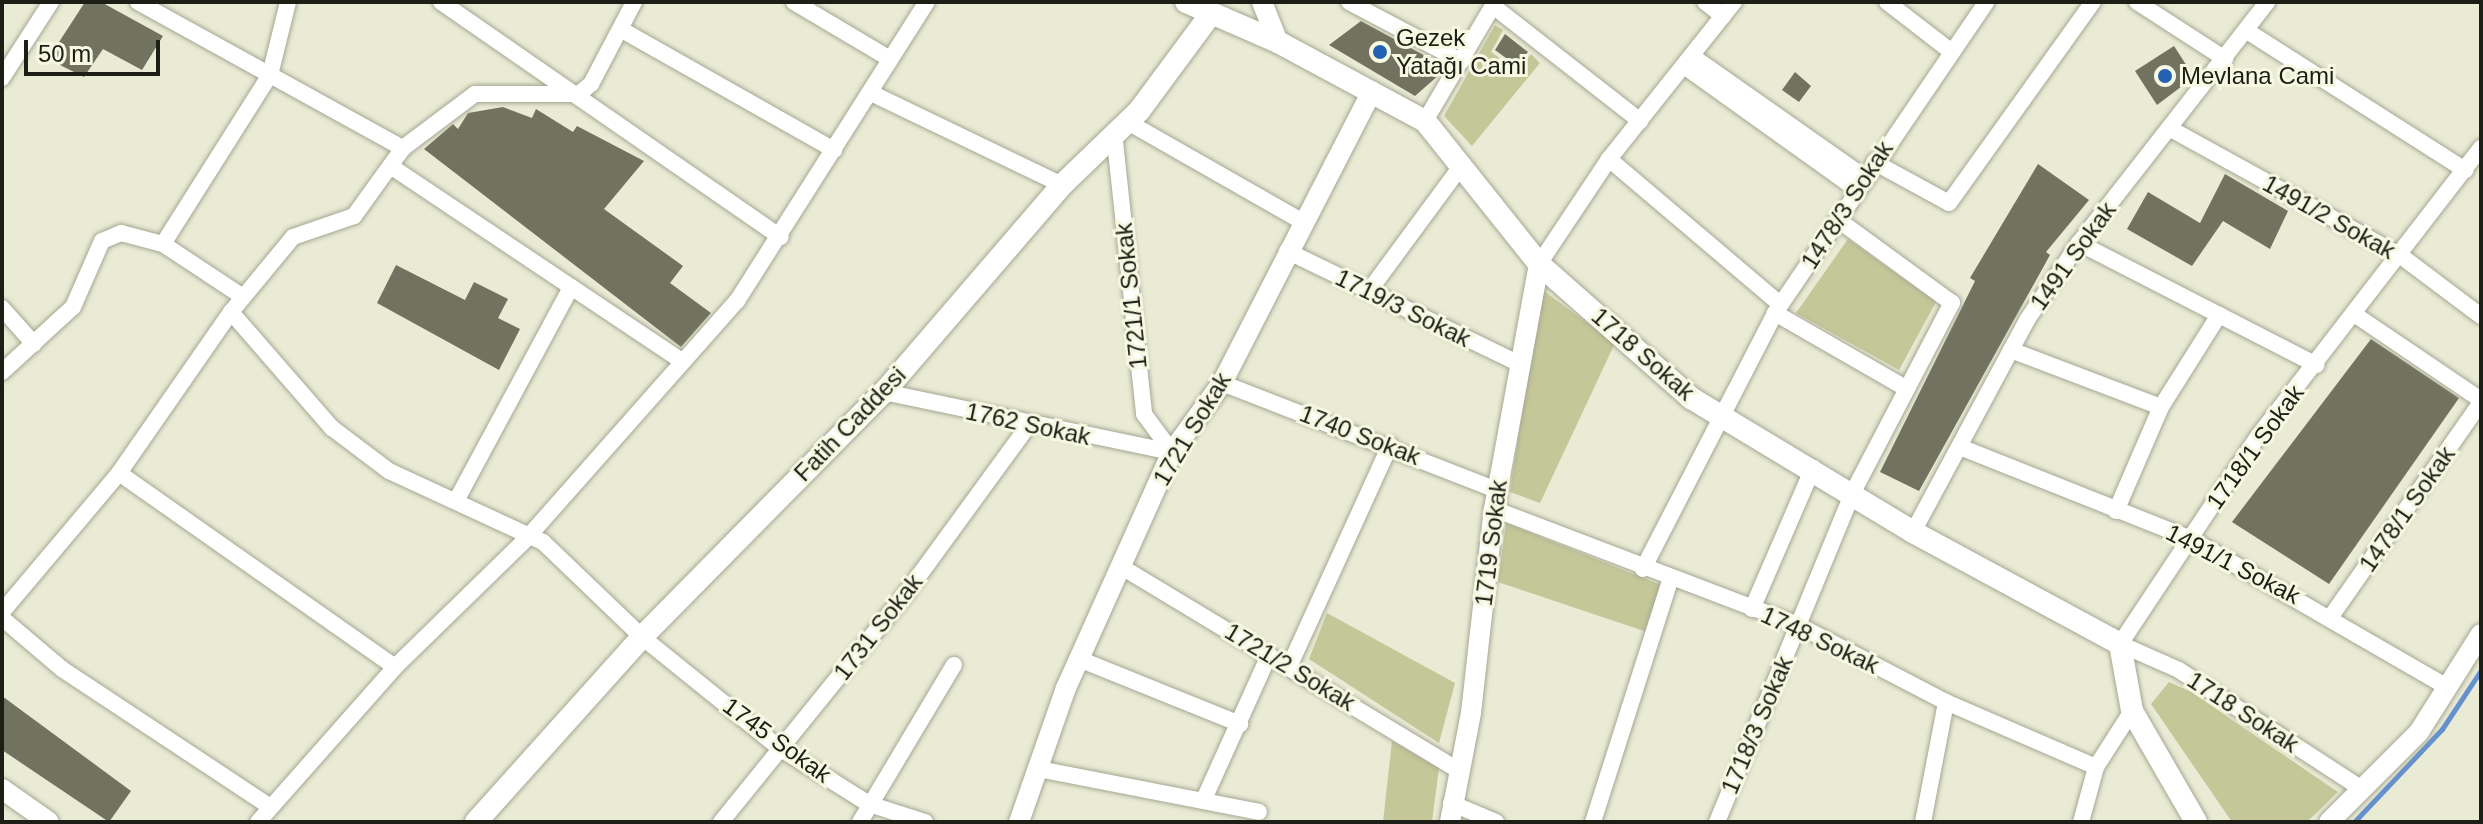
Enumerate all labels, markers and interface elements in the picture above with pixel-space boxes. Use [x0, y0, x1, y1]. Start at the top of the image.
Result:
scale bar [28, 24, 164, 74]
place label: Gezek Yatağı Cami [1396, 24, 1526, 80]
text: 50 m [38, 40, 91, 67]
marker: Gezek Yatağı Cami [1371, 43, 1389, 61]
place label: Mevlana Cami [2181, 62, 2334, 90]
marker: Mevlana Cami [2156, 67, 2174, 85]
street label: 1478/3 Sokak [1795, 136, 1899, 274]
street label: 1491/2 Sokak [2258, 169, 2400, 265]
street label: 1491 Sokak [2024, 196, 2122, 316]
street label: 1721/1 Sokak [1109, 222, 1153, 370]
street label: 1719/3 Sokak [1331, 263, 1475, 353]
street label: 1718 Sokak [1586, 302, 1700, 406]
street label: Fatih Caddesi [788, 361, 912, 487]
street label: 1721 Sokak [1147, 367, 1237, 491]
street label: 1718/1 Sokak [2200, 379, 2310, 515]
street label: 1762 Sokak [963, 397, 1093, 451]
street label: 1740 Sokak [1296, 399, 1424, 471]
street label: 1478/1 Sokak [2353, 441, 2461, 577]
street label: 1719 Sokak [1469, 478, 1513, 608]
street label: 1491/1 Sokak [2161, 518, 2305, 610]
street label: 1731 Sokak [828, 568, 928, 686]
street label: 1748 Sokak [1756, 600, 1884, 680]
street label: 1721/2 Sokak [1220, 617, 1360, 717]
street label: 1718/3 Sokak [1715, 652, 1799, 798]
street label: 1718 Sokak [2182, 665, 2304, 759]
street label: 1745 Sokak [717, 691, 837, 789]

